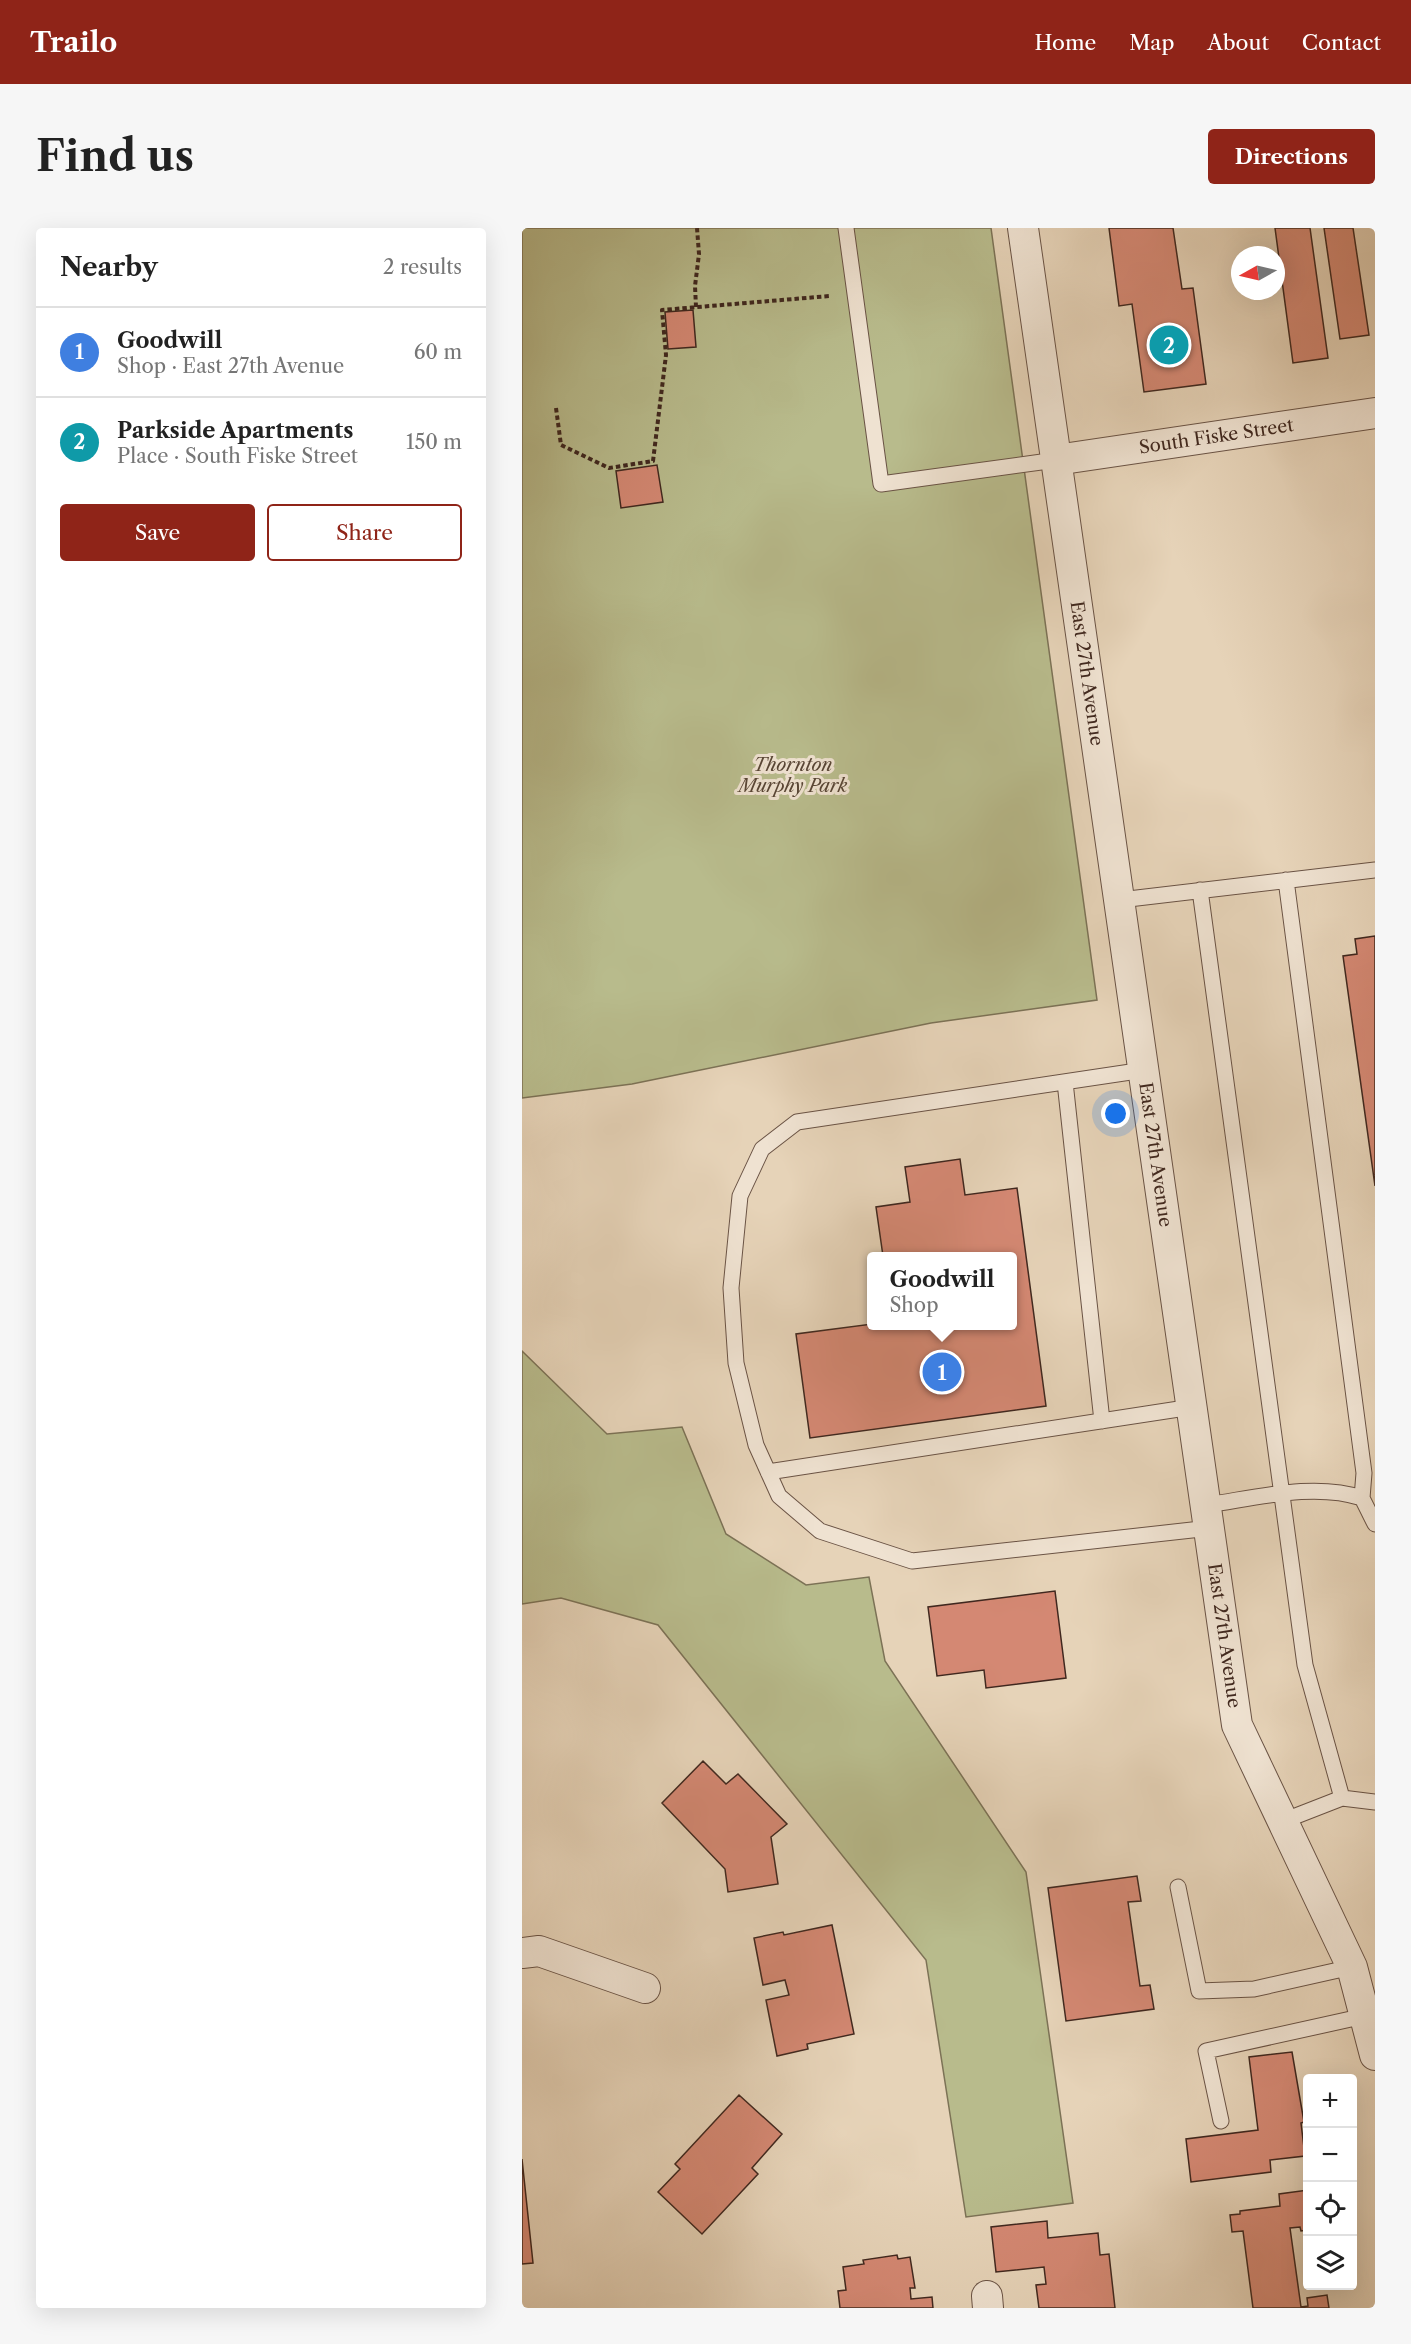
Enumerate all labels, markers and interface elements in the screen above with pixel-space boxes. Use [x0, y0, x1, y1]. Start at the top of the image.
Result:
text: Trailo [30, 25, 117, 59]
text: Home [1035, 30, 1096, 55]
text: Map [1129, 30, 1174, 55]
text: About [1207, 30, 1269, 55]
text: Contact [1302, 30, 1381, 55]
button: Directions [1208, 129, 1375, 184]
text: Find us [36, 130, 194, 182]
north arrow [1231, 246, 1285, 300]
text: Nearby [60, 251, 158, 283]
text: 2 results [383, 255, 462, 279]
pin: 2 [1150, 322, 1188, 368]
text: Goodwill [117, 327, 222, 354]
text: 1 [75, 340, 84, 364]
text: 60 m [414, 340, 462, 364]
text: Shop · East 27th Avenue [117, 354, 344, 378]
street label: South Fiske Street [1137, 414, 1296, 459]
text: Parkside Apartments [117, 417, 353, 444]
text: 2 [74, 430, 85, 454]
text: 150 m [406, 430, 462, 454]
text: Place · South Fiske Street [117, 444, 358, 468]
button: Save [60, 504, 255, 561]
button: Share [267, 504, 462, 561]
street label: East 27th Avenue [1065, 600, 1108, 747]
park label: Thornton Murphy Park [737, 754, 848, 797]
street label: East 27th Avenue [1134, 1081, 1177, 1228]
your location [1101, 1099, 1130, 1128]
popup [867, 1252, 1017, 1330]
text: Goodwill [889, 1266, 995, 1293]
text: Shop [889, 1293, 938, 1317]
pin: 1 [922, 1350, 962, 1394]
street label: East 27th Avenue [1203, 1562, 1245, 1709]
map controls [1303, 2074, 1357, 2290]
button: + [1303, 2074, 1357, 2128]
button: − [1303, 2128, 1357, 2182]
button: locate [1303, 2182, 1357, 2236]
button: layers [1303, 2236, 1357, 2290]

